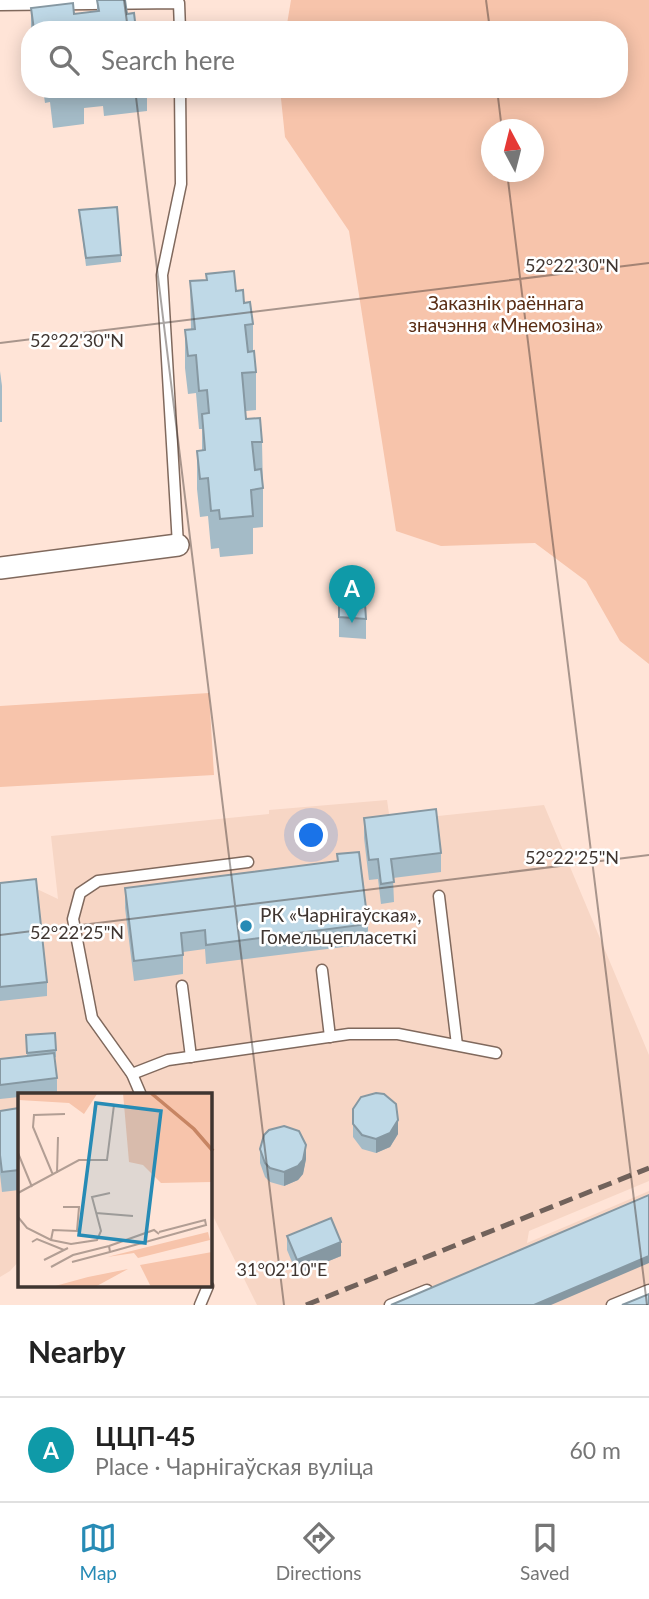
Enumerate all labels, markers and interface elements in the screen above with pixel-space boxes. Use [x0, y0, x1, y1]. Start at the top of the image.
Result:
search box [21, 21, 628, 98]
icon: search [45, 41, 83, 79]
text: Search here [101, 44, 235, 76]
north arrow [481, 119, 544, 182]
text: 52°22'30"N [525, 254, 619, 276]
park label: Заказнік раённага значэння «Мнемозіна» [408, 291, 604, 336]
text: 52°22'30"N [30, 329, 124, 351]
pin: A [329, 565, 375, 623]
your location [294, 818, 328, 852]
text: 52°22'25"N [525, 846, 619, 868]
place label: РК «Чарнігаўская», Гомельцепласеткі [260, 903, 421, 948]
marker: РК «Чарнігаўская», Гомельцепласеткі [238, 918, 254, 934]
text: 52°22'25"N [30, 921, 124, 943]
inset map [18, 1093, 212, 1288]
text: 31°02'10"E [237, 1258, 327, 1280]
text: Nearby [28, 1333, 126, 1369]
text: ЦЦП-45 [95, 1420, 196, 1452]
text: A [43, 1436, 59, 1464]
text: 60 m [570, 1436, 621, 1464]
text: Place · Чарнігаўская вуліца [95, 1452, 374, 1480]
tab: Map [79, 1519, 117, 1584]
tab: Directions [276, 1519, 362, 1584]
tab: Saved [520, 1519, 570, 1584]

